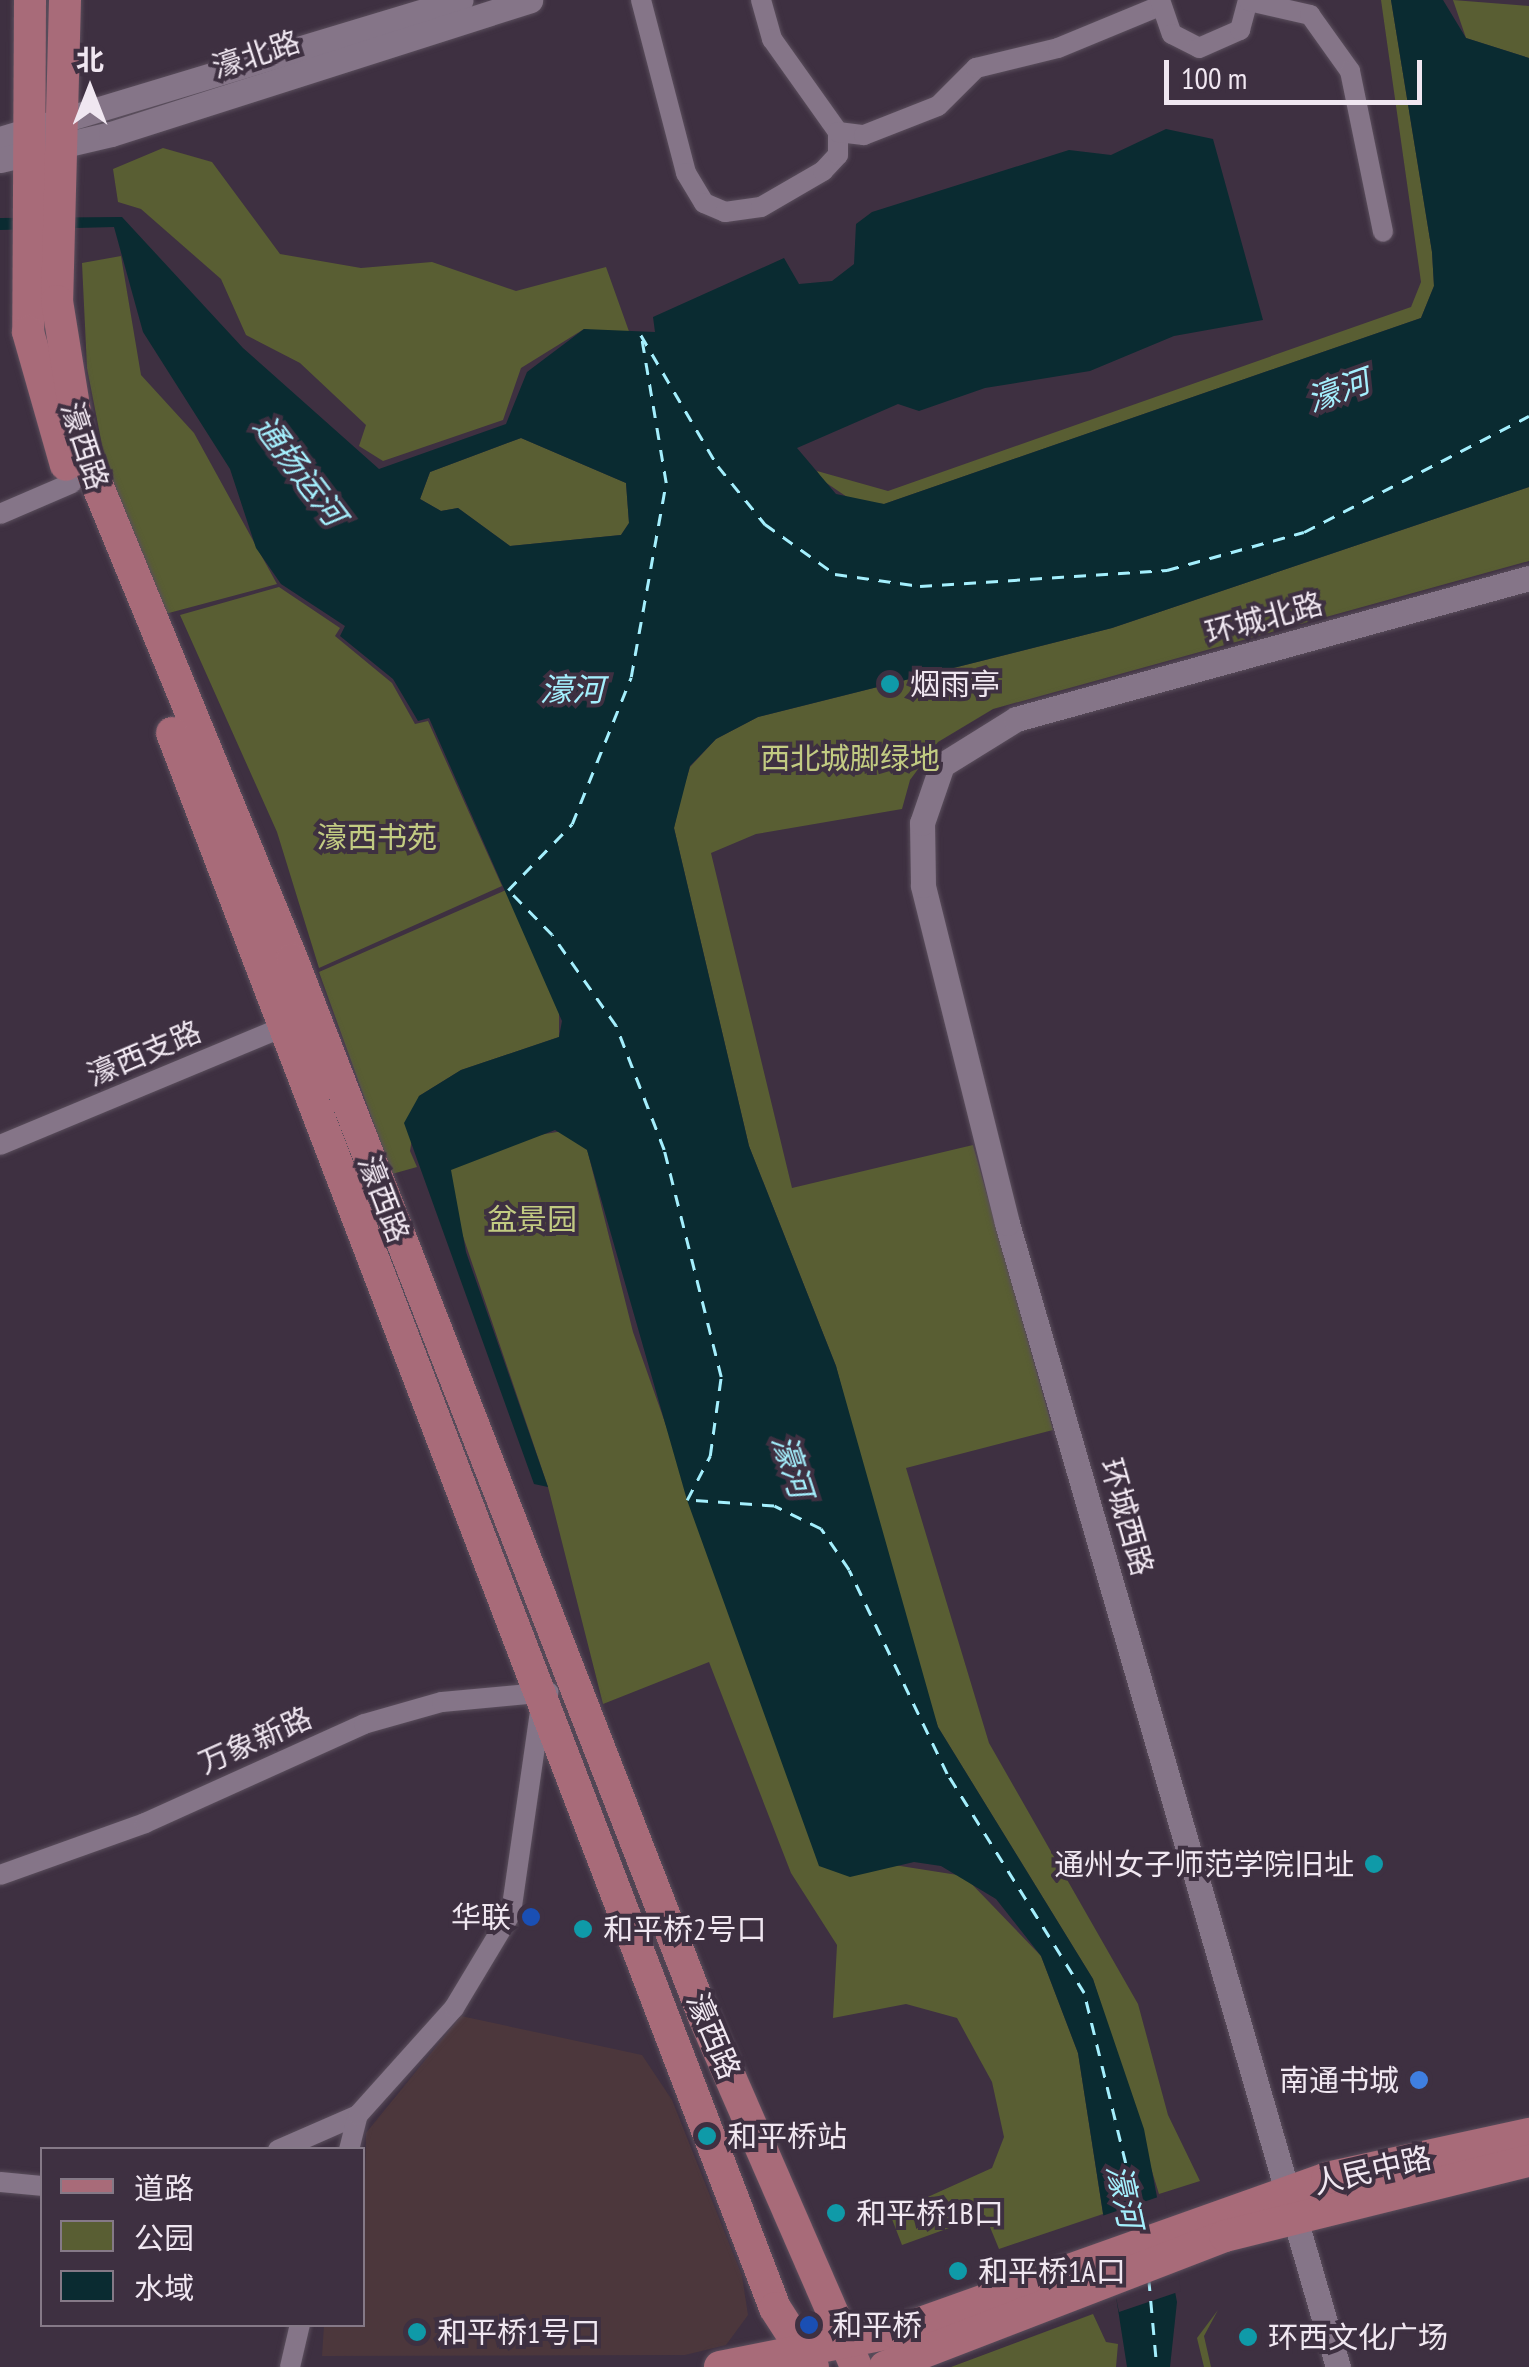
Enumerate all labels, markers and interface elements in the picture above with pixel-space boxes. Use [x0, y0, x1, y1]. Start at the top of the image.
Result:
street label: 濠北路 [208, 23, 304, 85]
north arrow [40, 40, 140, 140]
scale bar [1169, 40, 1426, 102]
text: 北 [76, 41, 104, 78]
text: 100 m [1181, 58, 1247, 97]
water label: 濠河 [1301, 361, 1375, 419]
street label: 濠西路 [54, 398, 116, 494]
water label: 通扬运河 [246, 407, 354, 533]
street label: 环城北路 [1201, 585, 1327, 651]
place label: 烟雨亭 [910, 666, 1000, 702]
water label: 濠河 [540, 670, 604, 708]
marker: 烟雨亭 [879, 673, 901, 695]
park label: 西北城脚绿地 [760, 740, 940, 776]
park label: 濠西书苑 [317, 819, 437, 855]
street label: 濠西支路 [82, 1013, 206, 1093]
street label: 濠西路 [351, 1151, 417, 1247]
park label: 盆景园 [487, 1201, 577, 1237]
water label: 濠河 [765, 1430, 821, 1502]
street label: 环城西路 [1093, 1454, 1161, 1580]
street label: 万象新路 [193, 1699, 317, 1781]
place label: 通州女子师范学院旧址 [1054, 1846, 1354, 1882]
marker: 通州女子师范学院旧址 [1363, 1853, 1385, 1875]
place label: 华联 [451, 1899, 511, 1935]
marker: 华联 [520, 1906, 542, 1928]
place label: 和平桥2号口 [603, 1911, 766, 1947]
marker: 和平桥2号口 [572, 1918, 594, 1940]
street label: 濠西路 [680, 1988, 748, 2084]
place label: 南通书城 [1279, 2062, 1399, 2098]
marker: 南通书城 [1408, 2069, 1430, 2091]
place label: 和平桥站 [727, 2118, 847, 2154]
marker: 和平桥站 [696, 2125, 718, 2147]
street label: 人民中路 [1309, 2139, 1435, 2201]
legend [40, 2147, 365, 2327]
water label: 濠河 [1100, 2161, 1150, 2231]
text: 道路 [134, 2168, 194, 2207]
place label: 和平桥1B口 [856, 2195, 1004, 2231]
marker: 和平桥1B口 [825, 2202, 847, 2224]
text: 公园 [134, 2218, 194, 2257]
place label: 和平桥1A口 [978, 2253, 1126, 2289]
marker: 和平桥1A口 [947, 2260, 969, 2282]
text: 水域 [134, 2268, 194, 2307]
place label: 和平桥 [832, 2307, 922, 2343]
marker: 和平桥 [796, 2312, 822, 2338]
place label: 和平桥1号口 [437, 2314, 600, 2350]
place label: 环西文化广场 [1268, 2319, 1448, 2355]
marker: 和平桥1号口 [406, 2321, 428, 2343]
marker: 环西文化广场 [1237, 2326, 1259, 2348]

